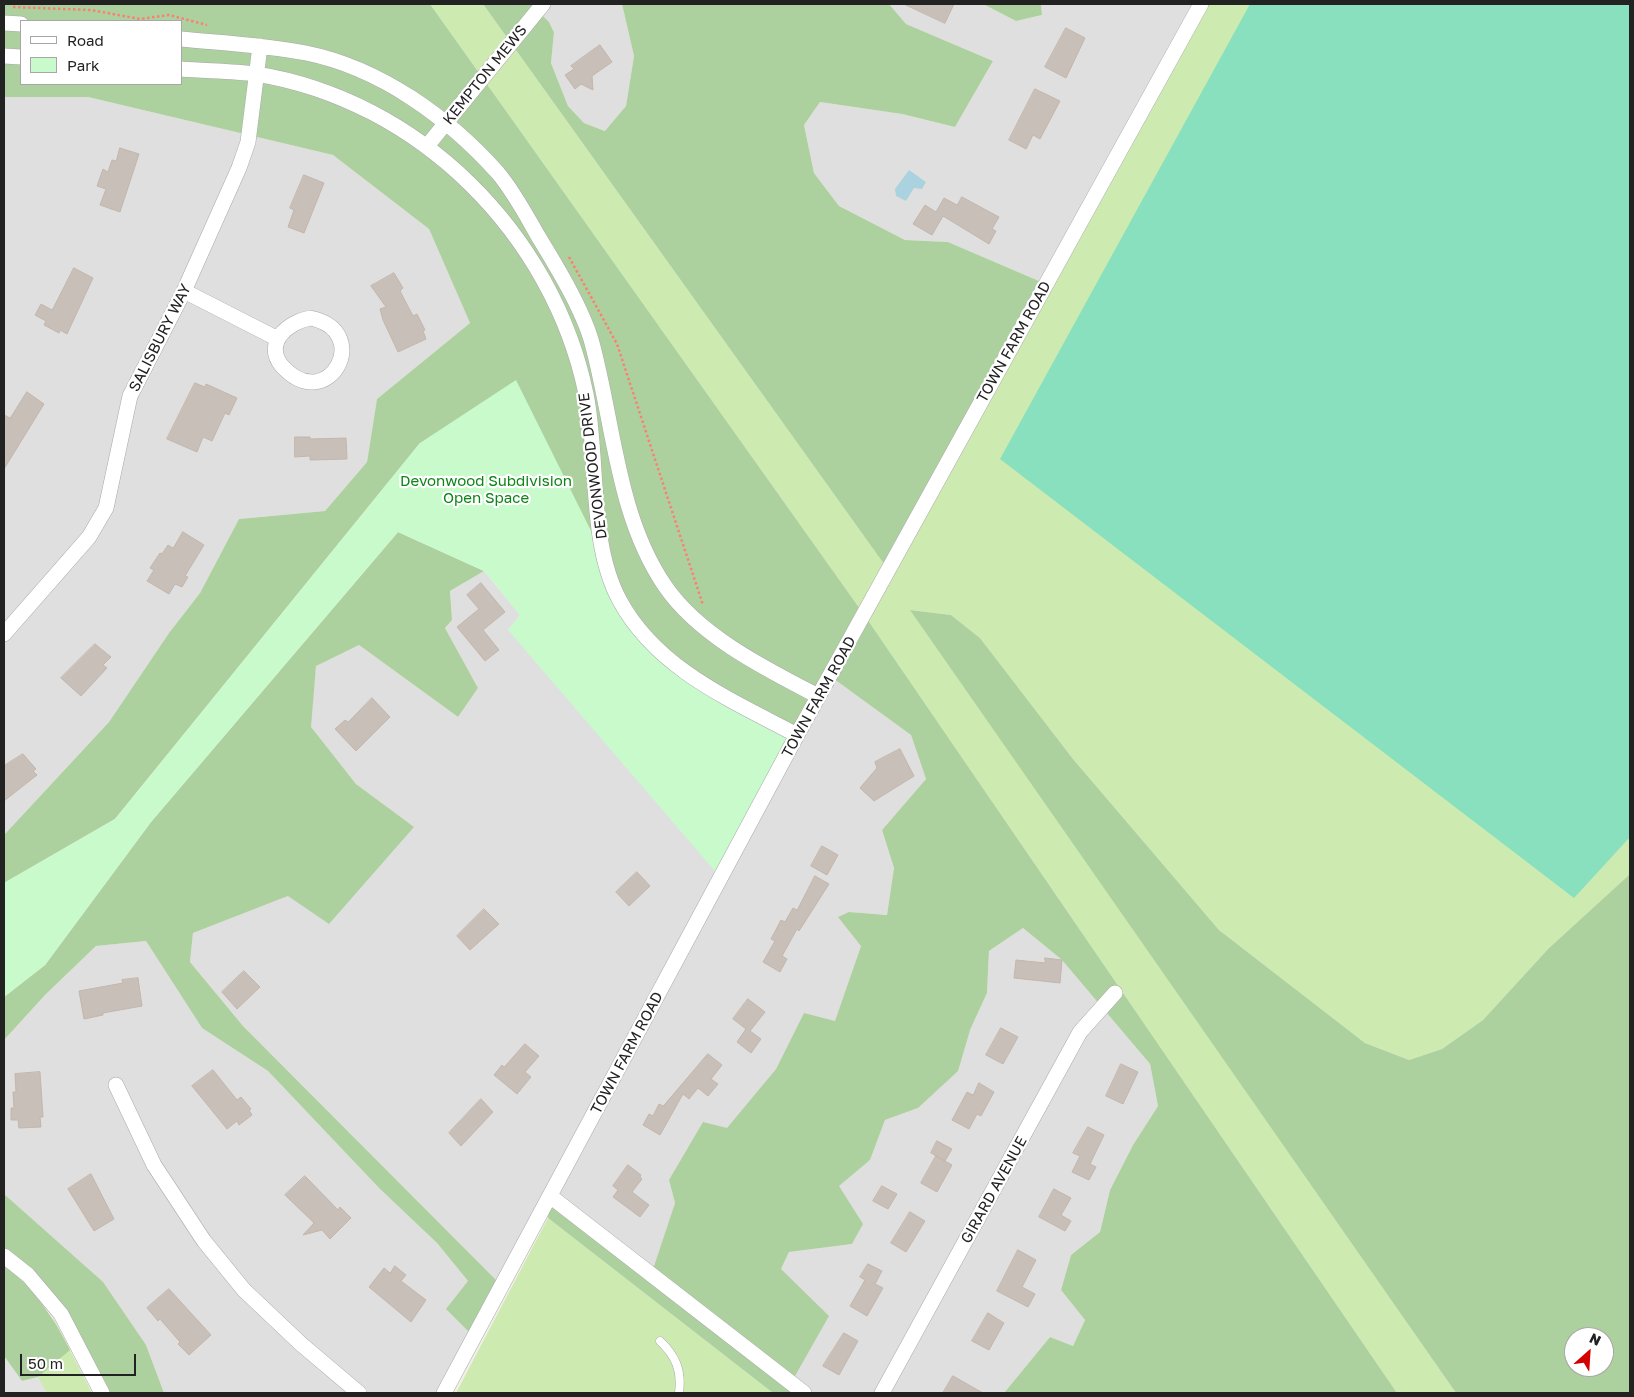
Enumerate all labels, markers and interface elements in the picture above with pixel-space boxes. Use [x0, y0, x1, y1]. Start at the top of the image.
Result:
legend [20, 20, 182, 85]
street label: KEMPTON MEWS [439, 21, 531, 129]
text: Road [67, 31, 104, 49]
text: Park [67, 56, 99, 74]
street label: TOWN FARM ROAD [973, 278, 1055, 406]
street label: SALISBURY WAY [125, 281, 195, 395]
street label: DEVONWOOD DRIVE [575, 392, 611, 540]
park label: Devonwood Subdivision Open Space [400, 472, 572, 507]
street label: TOWN FARM ROAD [778, 633, 860, 761]
street label: TOWN FARM ROAD [587, 989, 667, 1117]
street label: GIRARD AVENUE [957, 1133, 1031, 1247]
north arrow [1564, 1327, 1614, 1377]
text: N [1587, 1329, 1604, 1349]
scale bar [22, 1344, 139, 1376]
text: 50 m [28, 1354, 63, 1372]

